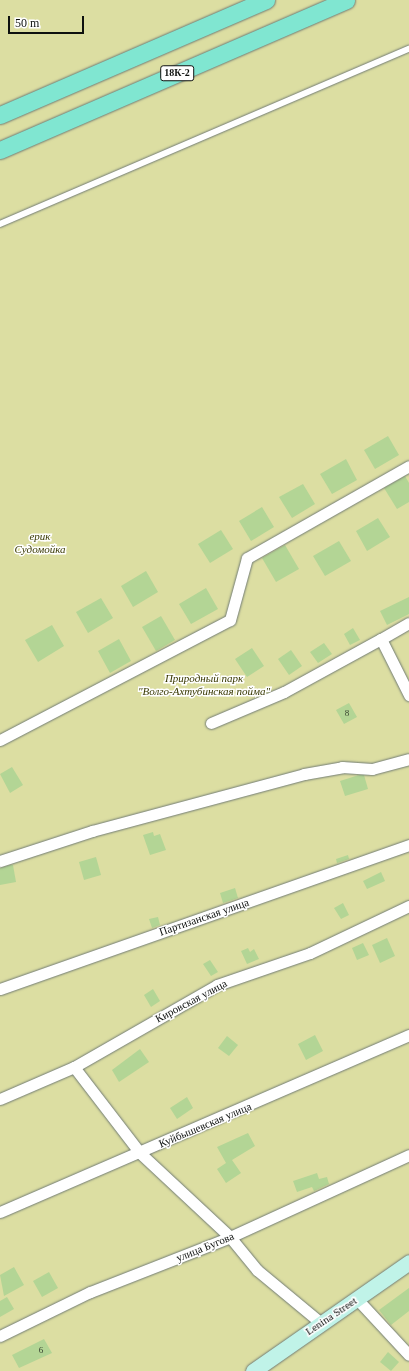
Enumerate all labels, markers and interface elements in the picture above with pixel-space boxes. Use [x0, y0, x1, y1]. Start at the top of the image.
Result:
scale bar [10, 8, 86, 34]
text: 50 m [15, 16, 39, 30]
road number: 18К-2 [160, 65, 194, 81]
park label: ерик Судомойка [14, 530, 66, 556]
park label: Природный парк "Волго-Ахтубинская пойма" [138, 672, 270, 698]
house number: 8 [345, 708, 349, 718]
street label: Партизанская улица [157, 895, 251, 939]
street label: Кировская улица [153, 977, 229, 1025]
street label: Куйбышевская улица [157, 1100, 253, 1150]
street label: улица Бугова [174, 1229, 236, 1265]
street label: Lenina Street [303, 1294, 359, 1338]
house number: 6 [39, 1345, 43, 1355]

